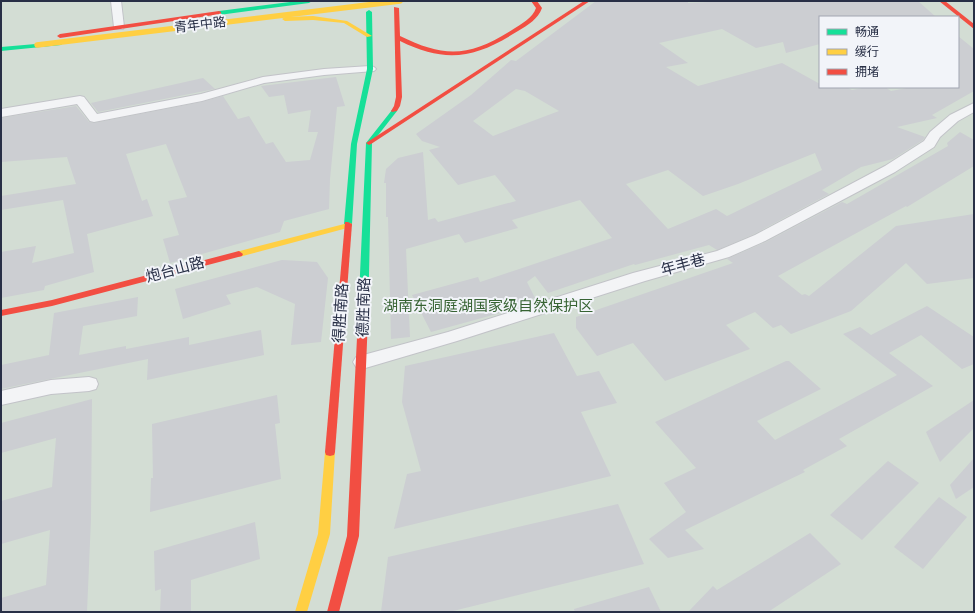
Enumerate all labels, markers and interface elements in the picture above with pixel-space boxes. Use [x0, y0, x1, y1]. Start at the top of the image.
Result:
street label: 青年中路 [173, 14, 227, 36]
legend [819, 16, 959, 88]
text: 畅通 [855, 25, 879, 40]
text: 缓行 [855, 45, 879, 60]
text: 拥堵 [855, 65, 879, 80]
street label: 年丰巷 [659, 250, 707, 280]
street label: 炮台山路 [144, 253, 206, 287]
street label: 德胜南路 [353, 277, 375, 337]
street label: 得胜南路 [329, 282, 353, 344]
park label: 湖南东洞庭湖国家级自然保护区 [383, 297, 593, 316]

